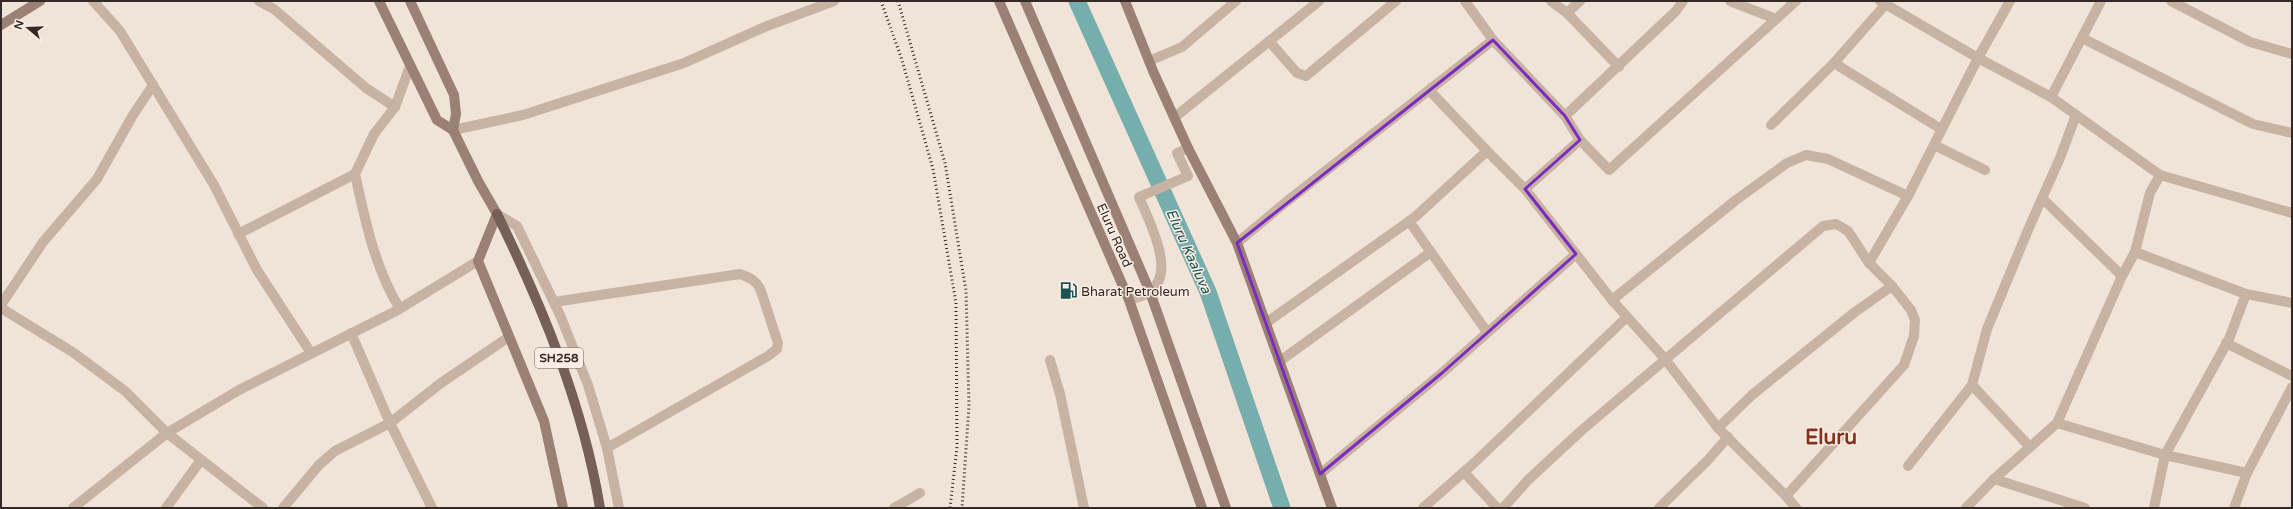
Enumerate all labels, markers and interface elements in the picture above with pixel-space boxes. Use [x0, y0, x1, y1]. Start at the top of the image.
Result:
north arrow [8, 8, 48, 48]
text: N [11, 19, 27, 31]
street label: Eluru Road [1093, 201, 1135, 270]
water label: Eluru Kaaluva [1162, 206, 1215, 297]
fuel station icon: Bharat Petroleum [1058, 281, 1078, 301]
place label: Bharat Petroleum [1081, 284, 1190, 300]
road number: SH258 [535, 348, 583, 368]
district label: Eluru [1805, 425, 1857, 450]

